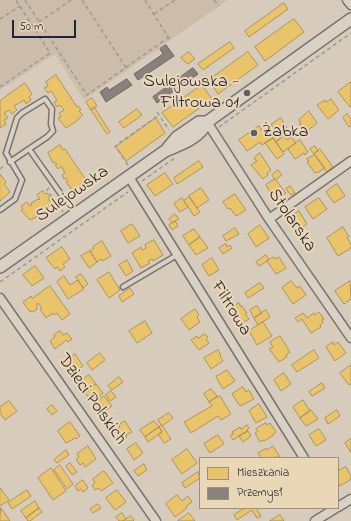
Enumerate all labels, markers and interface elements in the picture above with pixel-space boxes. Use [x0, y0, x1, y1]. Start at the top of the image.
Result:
scale bar [14, 12, 78, 38]
text: 50 m [19, 18, 43, 36]
place label: Sulejowska - Filtrowa 01 [143, 72, 239, 114]
marker: Sulejowska - Filtrowa 01 [242, 88, 252, 98]
place label: Żabka [262, 122, 309, 144]
marker: Żabka [249, 128, 259, 138]
street label: Sulejowska [32, 162, 114, 228]
street label: Stolarska [262, 185, 320, 257]
street label: Filtrowa [205, 278, 255, 340]
street label: Dzieci Polskich [52, 350, 130, 450]
legend [199, 457, 339, 509]
text: Mieszkania [237, 464, 289, 482]
text: Przemysł [237, 484, 282, 502]

